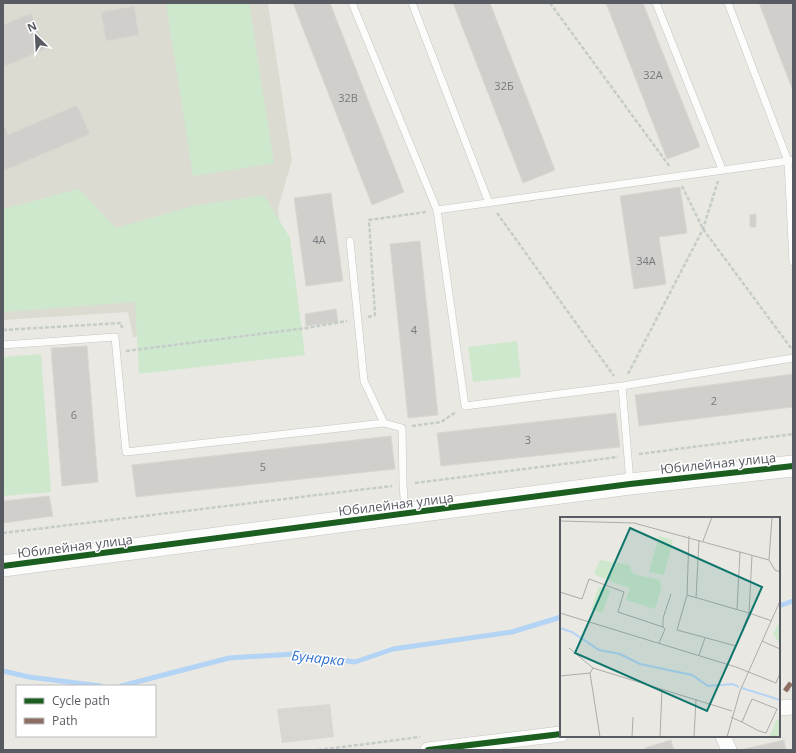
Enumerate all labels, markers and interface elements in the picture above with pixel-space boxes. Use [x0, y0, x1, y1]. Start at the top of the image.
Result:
north arrow [16, 16, 56, 56]
text: N [25, 18, 39, 35]
house number: 32А [643, 67, 663, 82]
house number: 32Б [494, 78, 514, 93]
house number: 32В [338, 90, 358, 105]
house number: 4А [312, 232, 326, 247]
house number: 34А [636, 253, 656, 268]
house number: 4 [411, 322, 418, 337]
house number: 2 [711, 393, 717, 408]
house number: 6 [71, 407, 77, 422]
house number: 3 [525, 432, 531, 447]
street label: Юбилейная улица [659, 448, 777, 478]
house number: 5 [260, 459, 266, 474]
street label: Юбилейная улица [337, 488, 455, 520]
inset map [560, 517, 780, 737]
street label: Юбилейная улица [16, 530, 134, 562]
water label: Бунарка [291, 645, 346, 670]
legend [16, 685, 156, 737]
text: Cycle path [52, 692, 110, 709]
text: Path [52, 712, 78, 729]

